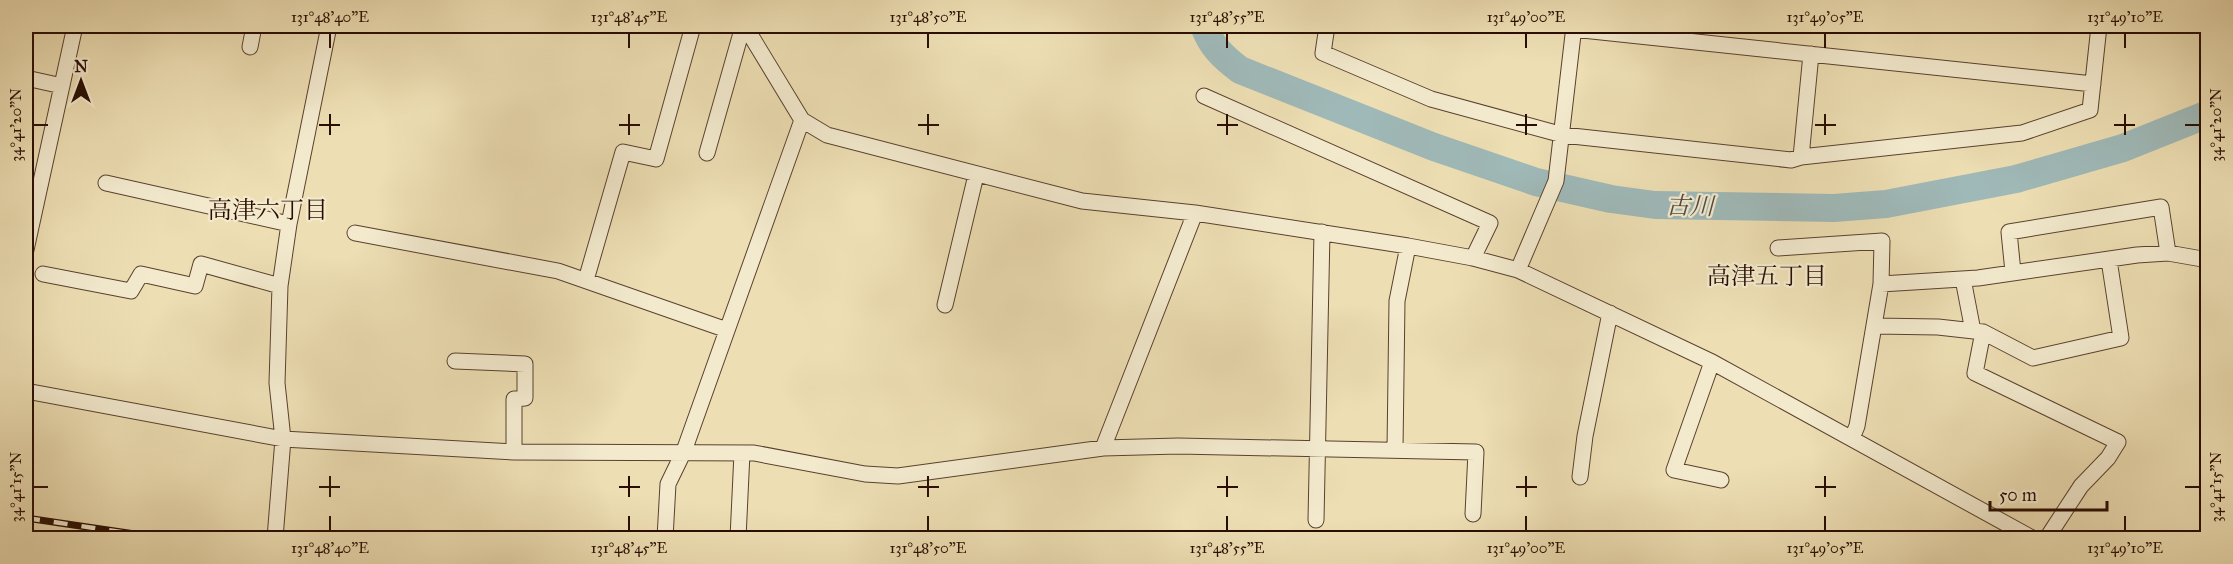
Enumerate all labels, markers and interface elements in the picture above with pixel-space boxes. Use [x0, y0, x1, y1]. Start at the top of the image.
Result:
text: 131°48'40"E [291, 8, 369, 26]
text: 131°48'45"E [591, 8, 667, 26]
text: 131°48'50"E [890, 8, 967, 26]
text: 131°48'55"E [1189, 8, 1265, 26]
text: 131°49'00"E [1487, 8, 1566, 26]
text: 131°49'05"E [1787, 8, 1864, 26]
text: 131°49'10"E [2087, 8, 2163, 26]
north arrow [51, 51, 111, 111]
text: N [74, 57, 88, 76]
text: 34°41'20"N [7, 88, 25, 162]
text: 34°41'20"N [2207, 88, 2225, 162]
water label: 古川 [1666, 191, 1717, 221]
district label: 高津六丁目 [208, 195, 328, 225]
district label: 高津五丁目 [1707, 261, 1827, 291]
text: 34°41'15"N [7, 452, 25, 522]
text: 34°41'15"N [2207, 452, 2225, 522]
scale bar [1990, 474, 2107, 512]
text: 50 m [1999, 484, 2037, 506]
text: 131°48'40"E [291, 539, 369, 557]
text: 131°48'45"E [591, 539, 667, 557]
text: 131°48'50"E [890, 539, 967, 557]
text: 131°48'55"E [1189, 539, 1265, 557]
text: 131°49'00"E [1487, 539, 1566, 557]
text: 131°49'05"E [1787, 539, 1864, 557]
text: 131°49'10"E [2087, 539, 2163, 557]

